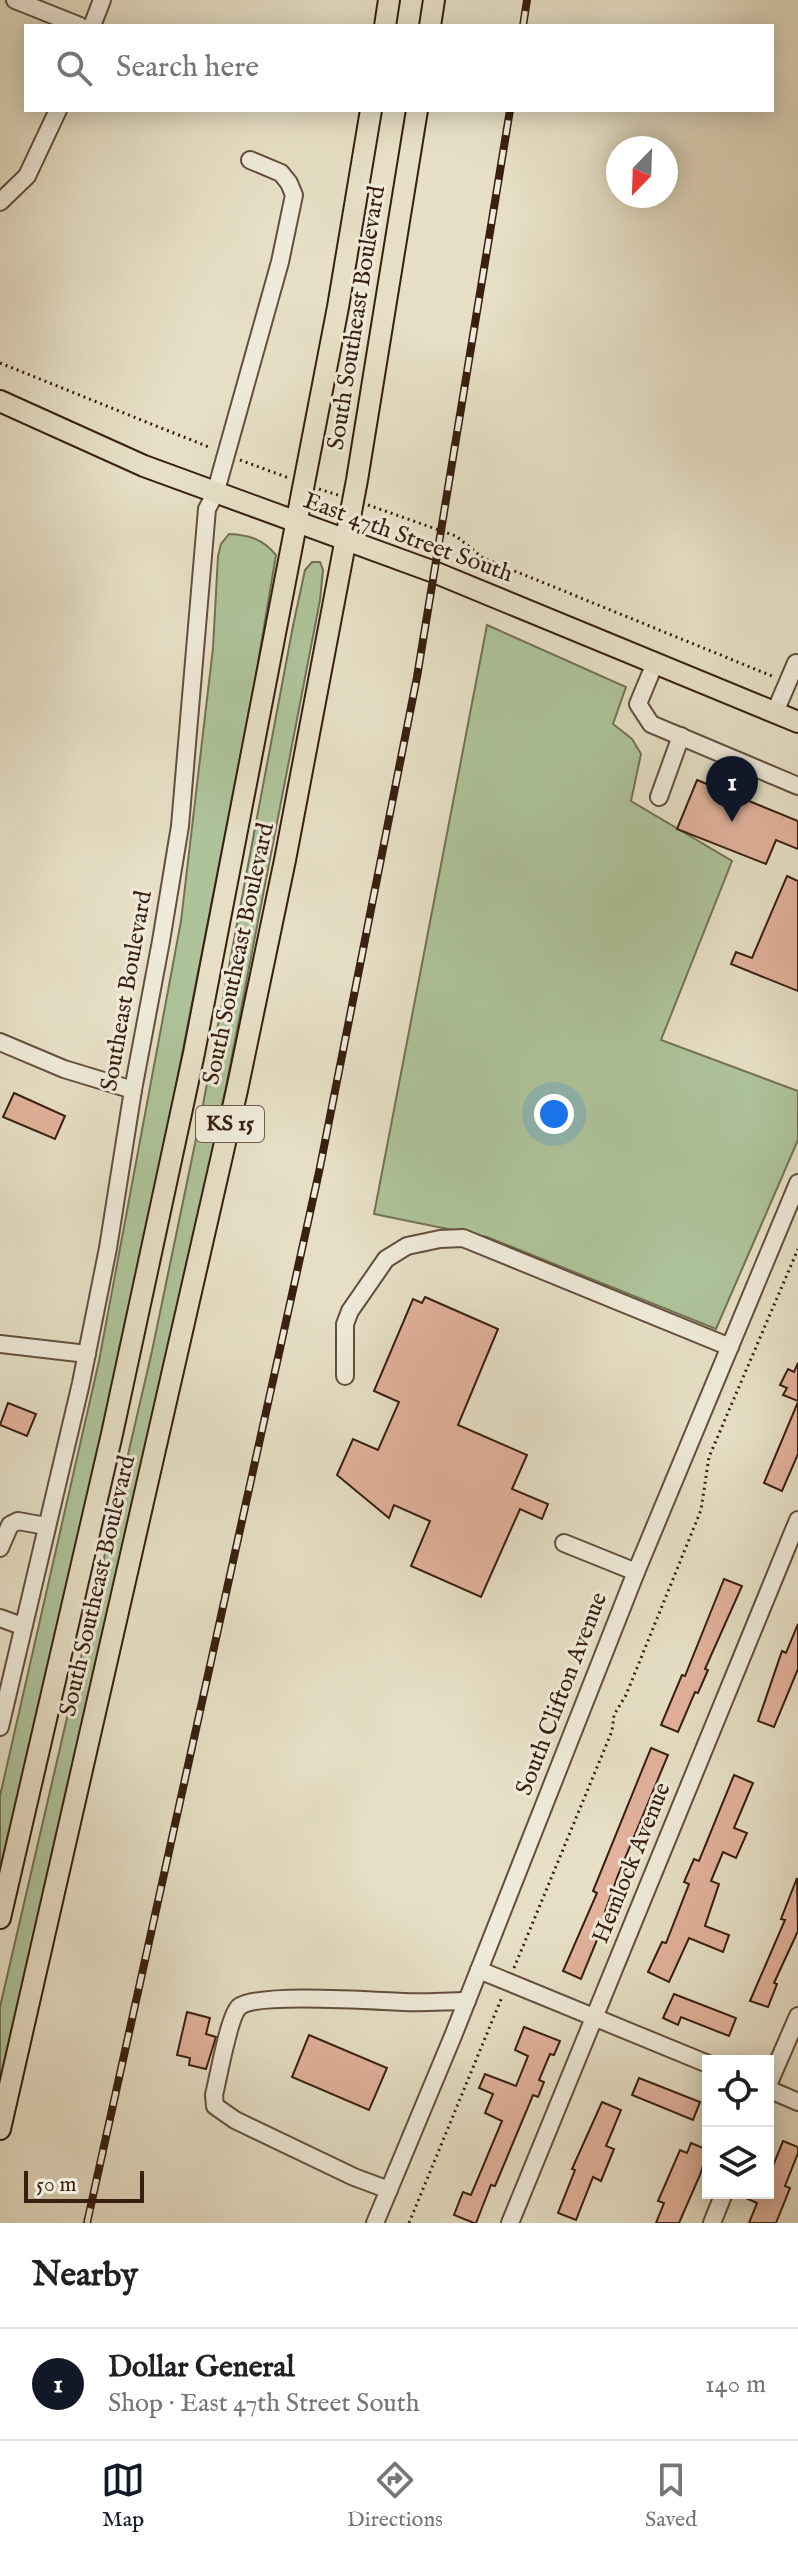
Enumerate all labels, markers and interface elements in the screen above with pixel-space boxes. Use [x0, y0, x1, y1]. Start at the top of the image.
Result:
search box [24, 24, 774, 112]
icon: search [52, 46, 96, 90]
text: Search here [116, 49, 259, 87]
north arrow [606, 136, 678, 208]
street label: South Southeast Boulevard [321, 184, 393, 452]
street label: East 47th Street South [299, 486, 517, 590]
pin: 1 [706, 756, 758, 822]
street label: South Southeast Boulevard [196, 820, 282, 1088]
street label: Southeast Boulevard [94, 888, 160, 1094]
your location [534, 1094, 574, 1134]
road number: KS 15 [196, 1106, 264, 1142]
street label: South Southeast Boulevard [53, 1452, 143, 1720]
street label: South Clifton Avenue [509, 1588, 615, 1800]
street label: Hemlock Avenue [586, 1778, 678, 1948]
map controls [702, 2055, 774, 2199]
button: locate [702, 2055, 774, 2127]
button: layers [702, 2127, 774, 2199]
scale bar [24, 2167, 144, 2203]
text: 50 m [36, 2171, 77, 2199]
text: Nearby [32, 2254, 138, 2297]
text: Dollar General [108, 2349, 295, 2387]
text: 1 [53, 2368, 63, 2401]
text: 140 m [705, 2368, 766, 2401]
text: Shop · East 47th Street South [108, 2387, 420, 2420]
tab: Map [101, 2458, 145, 2534]
tab: Directions [347, 2458, 443, 2534]
tab: Saved [645, 2458, 697, 2534]

